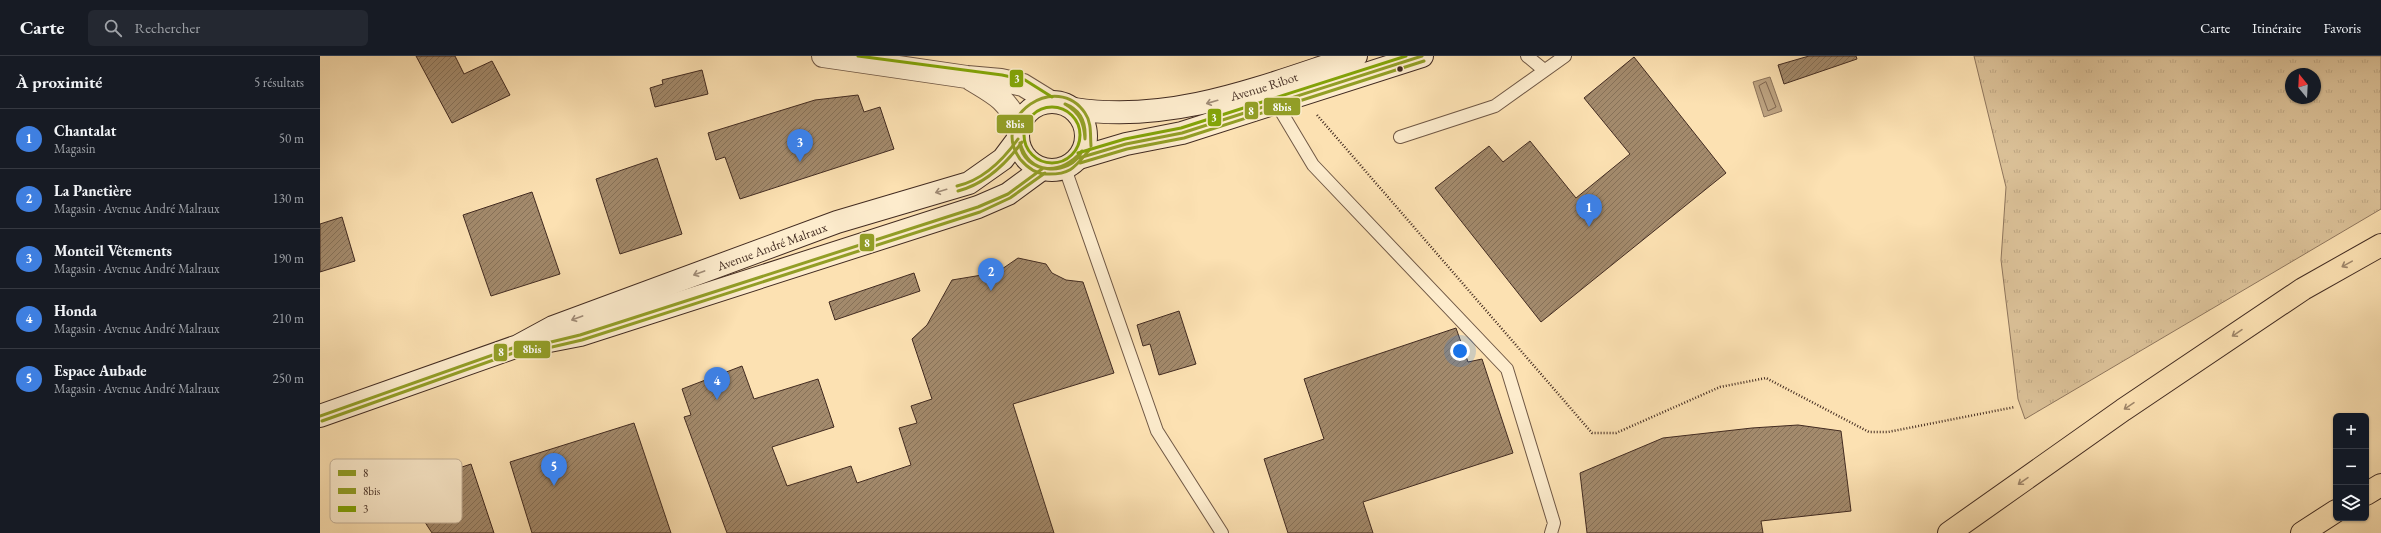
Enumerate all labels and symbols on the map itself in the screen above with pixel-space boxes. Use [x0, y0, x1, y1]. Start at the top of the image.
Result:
unlabelled marker [1395, 64, 1405, 74]
street label: Avenue Ribot [1227, 68, 1300, 105]
north arrow [2285, 68, 2321, 104]
line badge: 3 [1009, 69, 1024, 88]
text: 3 [1014, 71, 1020, 85]
line badge: 8bis [1263, 97, 1301, 116]
one-way arrow [1206, 98, 1219, 106]
text: 8bis [1273, 100, 1292, 114]
line badge: 8 [1244, 101, 1259, 120]
text: 8 [1248, 104, 1254, 118]
line badge: 3 [1207, 108, 1222, 127]
text: 3 [1211, 110, 1217, 124]
line badge: 8bis [996, 114, 1034, 134]
text: 8bis [1006, 117, 1025, 131]
pin: 3 [787, 129, 813, 162]
one-way arrow [935, 188, 948, 195]
pin: 1 [1576, 194, 1602, 227]
street label: Avenue André Malraux [713, 218, 830, 275]
line badge: 8 [859, 233, 875, 252]
text: 8 [864, 236, 870, 250]
pin: 2 [978, 258, 1004, 291]
one-way arrow [2341, 261, 2353, 269]
one-way arrow [694, 270, 706, 278]
one-way arrow [571, 315, 584, 322]
one-way arrow [2232, 329, 2243, 337]
line badge: 8bis [513, 340, 551, 359]
your location [1450, 341, 1470, 361]
text: 8bis [523, 342, 542, 356]
line badge: 8 [493, 343, 508, 362]
text: 8 [498, 345, 504, 359]
pin: 4 [704, 367, 730, 400]
one-way arrow [2124, 402, 2135, 410]
pin: 5 [541, 453, 567, 486]
legend [330, 459, 462, 523]
text: 8 [363, 466, 368, 480]
one-way arrow [2017, 477, 2028, 485]
text: 8bis [363, 484, 381, 498]
text: 3 [363, 502, 368, 516]

